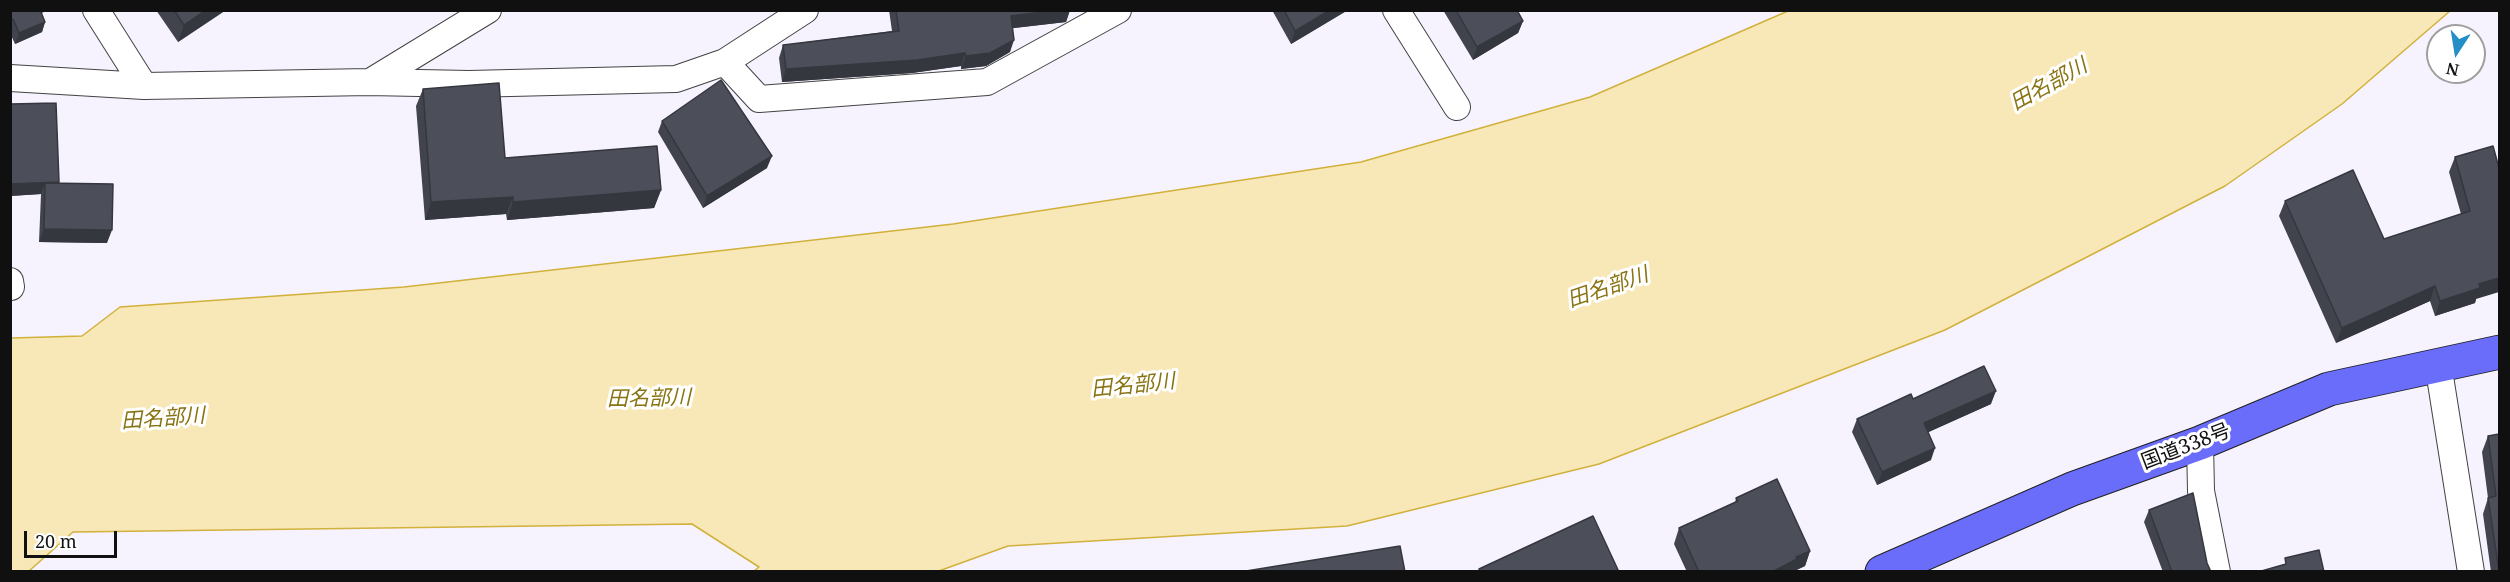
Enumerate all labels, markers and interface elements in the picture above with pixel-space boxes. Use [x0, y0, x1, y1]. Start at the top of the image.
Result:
north arrow [2426, 24, 2486, 84]
water label: 田名部川 [2006, 54, 2092, 116]
text: N [2444, 58, 2461, 82]
water label: 田名部川 [1564, 262, 1652, 314]
water label: 田名部川 [1090, 369, 1176, 403]
water label: 田名部川 [607, 386, 691, 412]
water label: 田名部川 [120, 404, 206, 434]
street label: 国道338号 [2138, 419, 2234, 475]
scale bar [27, 519, 120, 557]
text: 20 m [35, 529, 77, 553]

